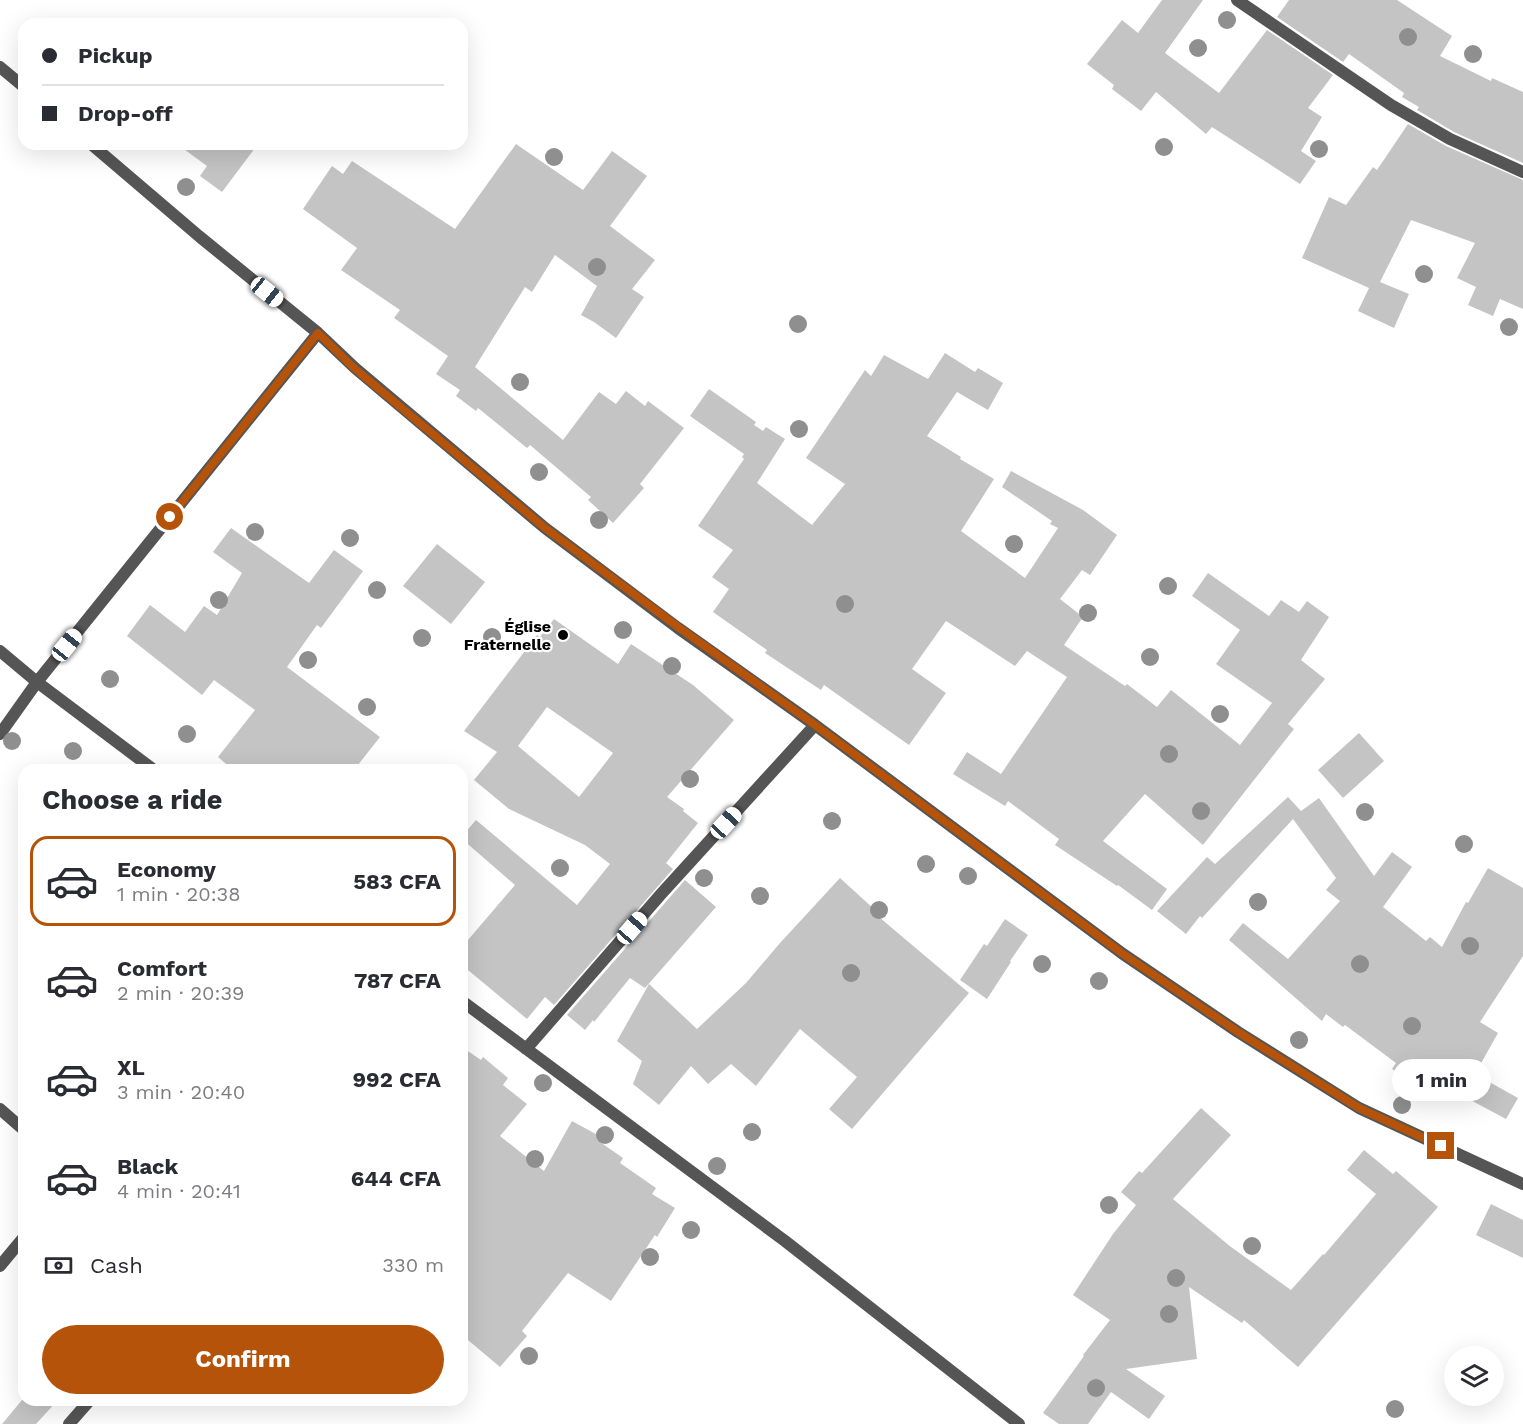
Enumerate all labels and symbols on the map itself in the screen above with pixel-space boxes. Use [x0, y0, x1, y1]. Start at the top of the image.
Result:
car [247, 274, 287, 310]
route start [156, 503, 183, 530]
place label: Église Fraternelle [464, 617, 551, 654]
car [49, 625, 85, 665]
marker: Église Fraternelle [556, 628, 570, 642]
car [707, 804, 745, 842]
car [613, 909, 651, 947]
callout: 1 min [1392, 1059, 1490, 1101]
route end [1427, 1132, 1454, 1159]

